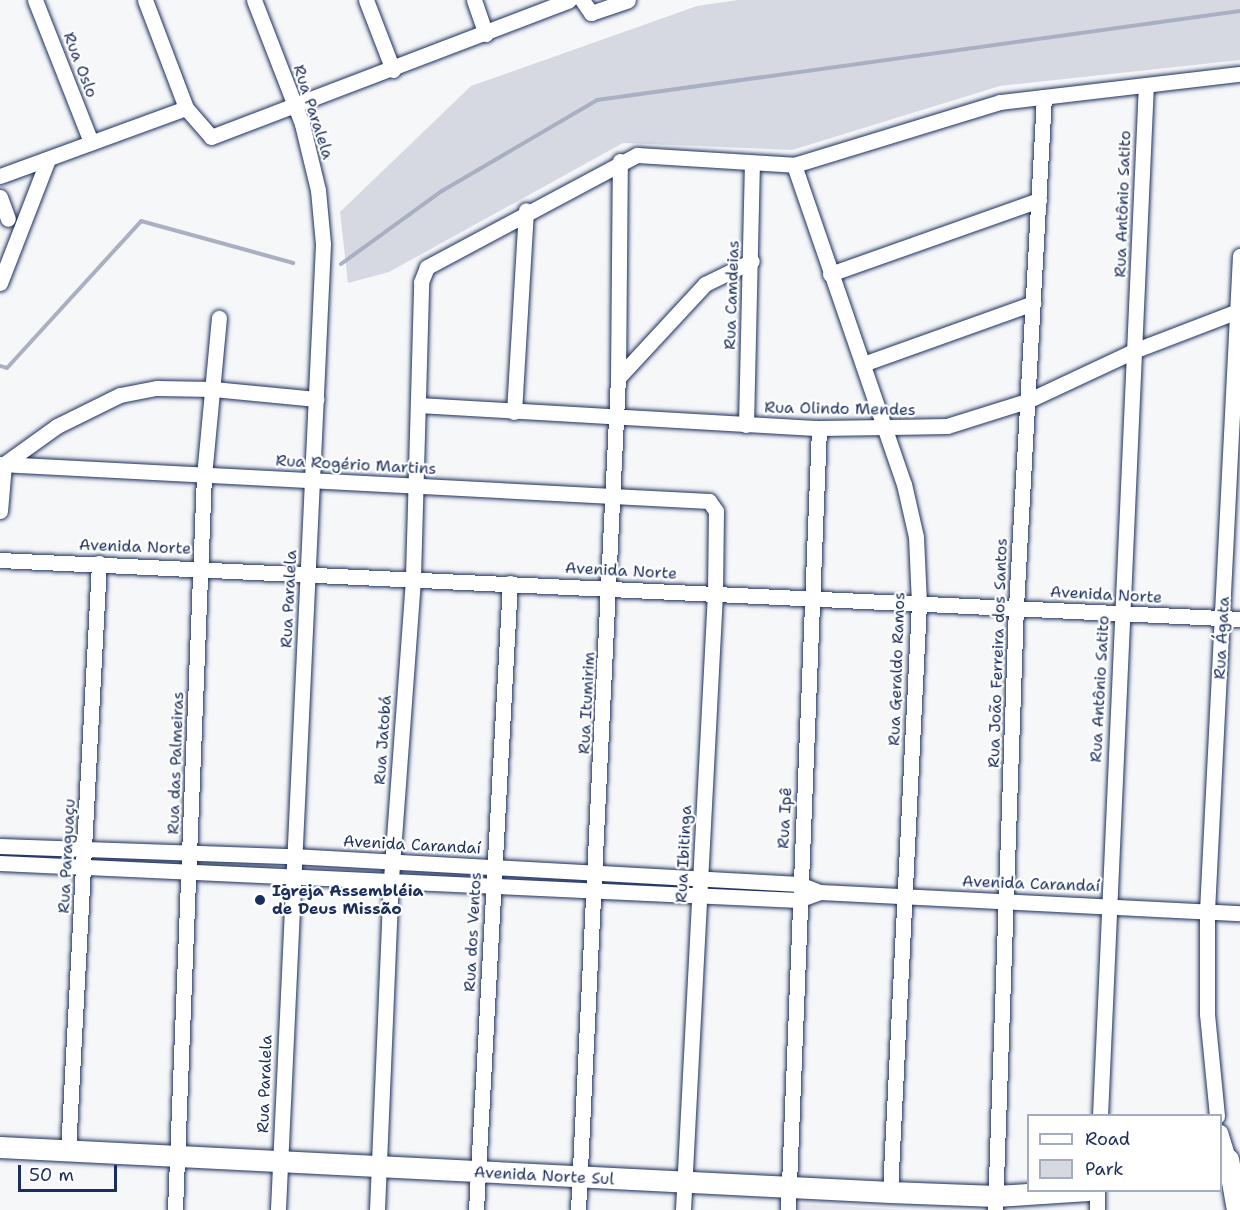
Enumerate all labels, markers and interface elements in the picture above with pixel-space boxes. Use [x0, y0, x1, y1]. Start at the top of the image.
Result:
street label: Rua Oslo [59, 30, 101, 100]
street label: Rua Paralela [289, 62, 337, 162]
street label: Rua Antônio Satito [1111, 130, 1135, 278]
street label: Rua Camdeias [720, 240, 744, 350]
street label: Rua Olindo Mendes [764, 398, 916, 420]
street label: Rua Rogério Martins [275, 451, 437, 479]
street label: Avenida Norte [79, 535, 191, 559]
street label: Rua João Ferreira dos Santos [984, 538, 1012, 768]
street label: Rua Paralela [277, 550, 301, 648]
street label: Avenida Norte [564, 558, 678, 584]
street label: Avenida Norte [1049, 582, 1163, 608]
street label: Rua Geraldo Ramos [885, 592, 909, 746]
street label: Rua Ágata [1210, 596, 1234, 680]
street label: Rua Antônio Satito [1087, 615, 1113, 763]
street label: Rua Itumirim [575, 651, 599, 755]
street label: Rua das Palmeiras [164, 691, 188, 835]
street label: Rua Jatobá [370, 695, 396, 785]
street label: Rua Ipê [774, 787, 796, 849]
street label: Rua Paraguaçu [54, 798, 80, 914]
street label: Rua Ibitinga [672, 805, 696, 903]
street label: Avenida Carandaí [342, 832, 482, 858]
street label: Rua dos Ventos [460, 872, 486, 992]
street label: Avenida Carandaí [962, 872, 1100, 896]
place label: Igreja Assembléia de Deus Missão [272, 881, 424, 919]
marker: Igreja Assembléia de Deus Missão [253, 893, 267, 907]
street label: Rua Paralela [254, 1035, 276, 1133]
legend [1027, 1114, 1222, 1192]
text: Road [1085, 1127, 1130, 1151]
scale bar [21, 1153, 120, 1191]
text: Park [1085, 1157, 1124, 1181]
text: 50 m [29, 1163, 74, 1187]
street label: Avenida Norte Sul [473, 1163, 615, 1189]

